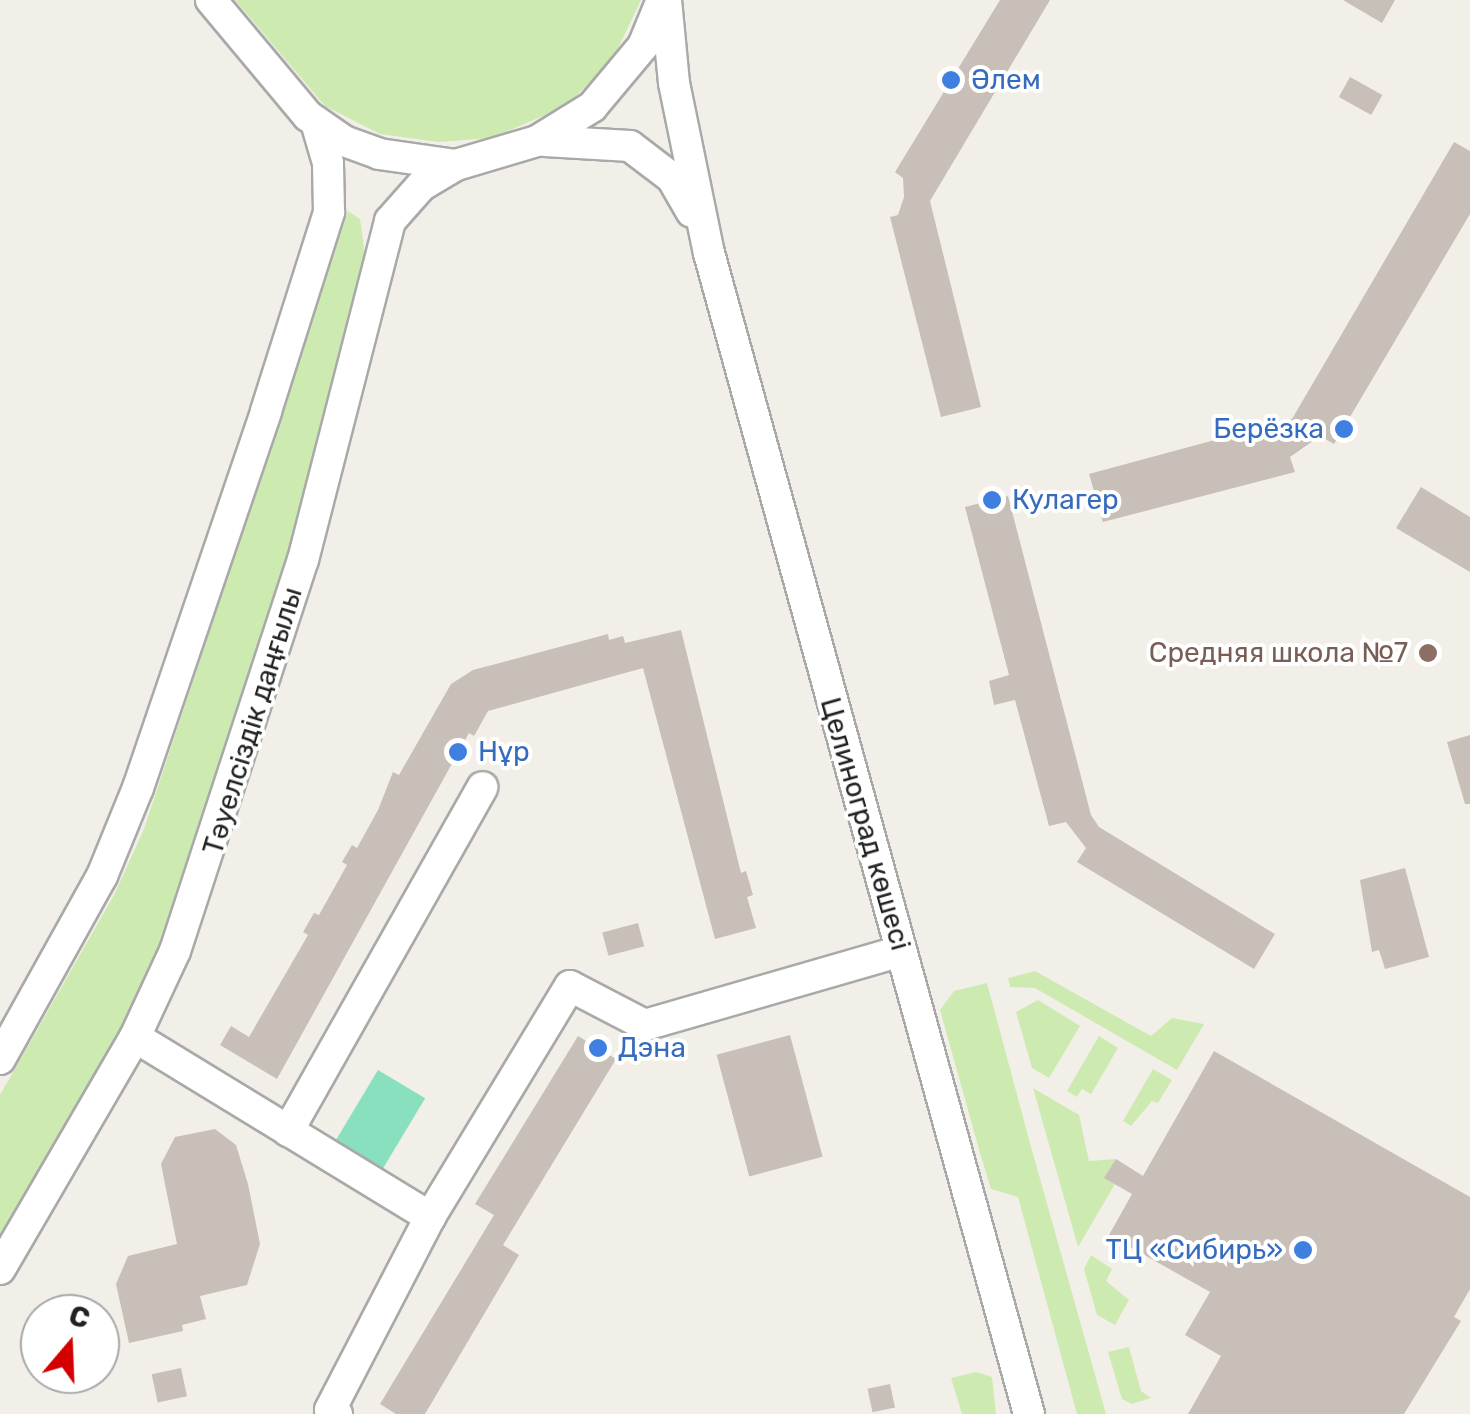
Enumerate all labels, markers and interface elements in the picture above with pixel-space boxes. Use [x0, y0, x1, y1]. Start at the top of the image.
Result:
place label: Әлем [971, 63, 1041, 97]
marker: Әлем [940, 69, 962, 91]
place label: Берёзка [1213, 412, 1324, 446]
marker: Берёзка [1333, 418, 1355, 440]
place label: Кулагер [1012, 483, 1119, 517]
marker: Кулагер [981, 489, 1003, 511]
street label: Тәуелсіздік даңғылы [196, 583, 310, 859]
place label: Средняя школа №7 [1149, 636, 1408, 670]
marker: Средняя школа №7 [1417, 642, 1439, 664]
street label: Целиноград көшесі [813, 694, 917, 954]
place label: Нұр [478, 735, 530, 769]
marker: Нұр [447, 741, 469, 763]
place label: Дэна [618, 1031, 686, 1065]
marker: Дэна [587, 1037, 609, 1059]
place label: ТЦ «Сибирь» [1106, 1233, 1283, 1267]
marker: ТЦ «Сибирь» [1292, 1239, 1314, 1261]
north arrow [20, 1294, 120, 1394]
text: С [65, 1298, 94, 1336]

